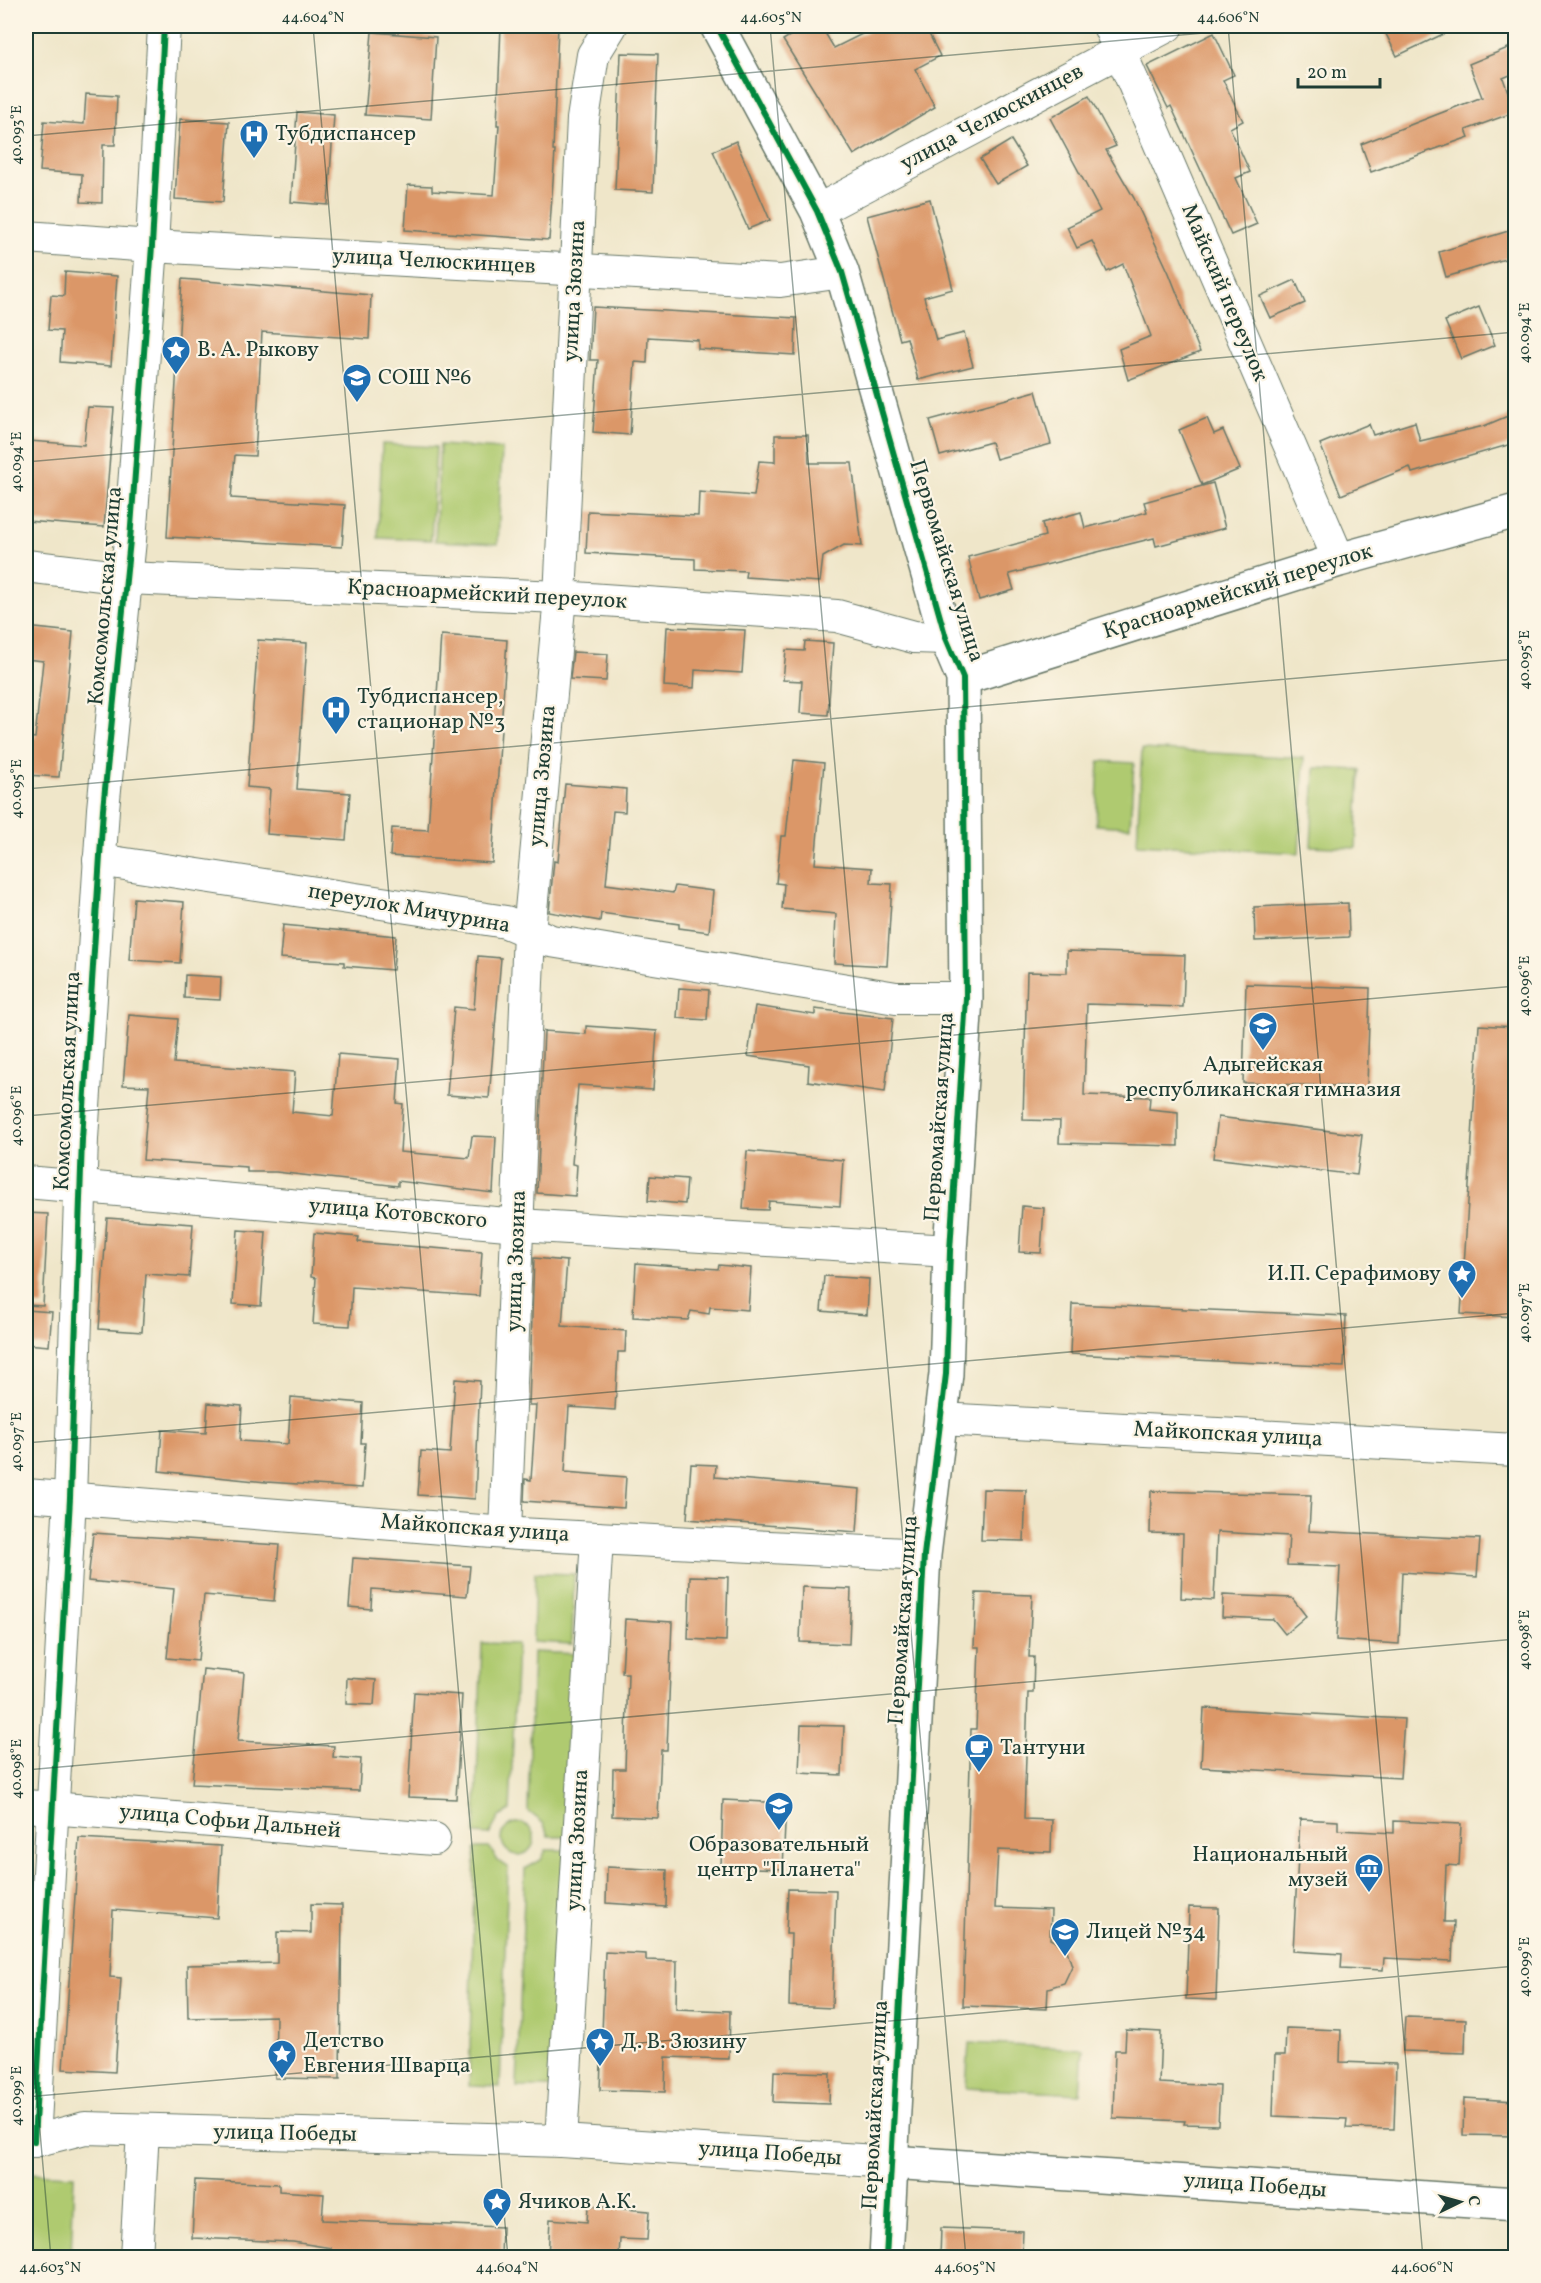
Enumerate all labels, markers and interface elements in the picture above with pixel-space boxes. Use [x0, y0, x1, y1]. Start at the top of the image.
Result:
text: 44.604°N [282, 8, 344, 29]
text: 44.605°N [740, 8, 802, 29]
text: 44.606°N [1197, 8, 1259, 29]
scale bar [1298, 51, 1380, 89]
street label: улица Челюскинцев [895, 57, 1089, 179]
text: 20 m [1307, 61, 1347, 86]
text: 40.093°E [7, 105, 28, 165]
hospital icon: Тубдиспансер [238, 118, 270, 160]
place label: Тубдиспансер [275, 119, 416, 150]
street label: Майский переулок [1173, 199, 1276, 387]
street label: улица Зюзина [556, 219, 594, 363]
street label: улица Челюскинцев [331, 241, 537, 283]
text: 40.094°E [1515, 303, 1536, 363]
place icon: В. А. Рыкову [160, 334, 192, 376]
place label: В. А. Рыкову [197, 335, 319, 366]
school or university icon: СОШ №6 [341, 362, 373, 404]
place label: СОШ №6 [378, 363, 471, 394]
text: 40.094°E [7, 432, 28, 492]
street label: Первомайская улица [900, 456, 992, 666]
street label: Комсомольская улица [81, 485, 131, 707]
street label: Красноармейский переулок [1099, 536, 1377, 648]
street label: Красноармейский переулок [346, 572, 628, 618]
text: 40.095°E [1515, 630, 1536, 690]
place label: Тубдиспансер, стационар №3 [357, 682, 505, 738]
hospital icon: Тубдиспансер, стационар №3 [320, 694, 352, 736]
street label: улица Зюзина [521, 704, 565, 848]
text: 40.095°E [7, 759, 28, 819]
street label: переулок Мичурина [305, 876, 513, 942]
text: 40.096°E [1515, 956, 1536, 1016]
street label: Комсомольская улица [47, 970, 89, 1192]
school or university icon: Адыгейская республиканская гимназия [1247, 1010, 1279, 1052]
street label: Первомайская улица [917, 1011, 963, 1223]
place label: Адыгейская республиканская гимназия [1125, 1050, 1401, 1106]
text: 40.096°E [7, 1086, 28, 1146]
street label: улица Зюзина [499, 1189, 535, 1333]
street label: улица Котовского [307, 1191, 489, 1237]
place icon: И.П. Серафимову [1446, 1258, 1478, 1300]
place label: И.П. Серафимову [1267, 1259, 1441, 1290]
text: 40.097°E [1515, 1283, 1536, 1343]
text: 40.097°E [7, 1412, 28, 1472]
street label: Майкопская улица [1132, 1415, 1324, 1455]
street label: Майкопская улица [379, 1507, 571, 1551]
street label: Первомайская улица [881, 1514, 927, 1726]
text: 40.098°E [1515, 1610, 1536, 1670]
cafe icon: Тантуни [963, 1732, 995, 1774]
place label: Тантуни [1000, 1733, 1086, 1764]
text: 40.098°E [7, 1739, 28, 1799]
street label: улица Зюзина [559, 1768, 597, 1912]
school or university icon: Образовательный центр "Планета" [763, 1790, 795, 1832]
street label: улица Софьи Дальней [118, 1797, 342, 1847]
place label: Образовательный центр "Планета" [689, 1830, 869, 1886]
place label: Национальный музей [1192, 1840, 1348, 1896]
museum icon: Национальный музей [1353, 1852, 1385, 1894]
school or university icon: Лицей №34 [1049, 1916, 1081, 1958]
place label: Лицей №34 [1086, 1917, 1206, 1948]
text: 40.099°E [1515, 1937, 1536, 1997]
street label: Первомайская улица [855, 1999, 897, 2211]
place label: Детство Евгения Шварца [303, 2026, 471, 2082]
place icon: Д. В. Зюзину [584, 2026, 616, 2068]
place label: Д. В. Зюзину [621, 2027, 747, 2058]
place icon: Детство Евгения Шварца [266, 2038, 298, 2080]
text: 40.099°E [7, 2066, 28, 2126]
street label: улица Победы [213, 2117, 357, 2151]
street label: улица Победы [697, 2134, 843, 2174]
street label: улица Победы [1182, 2166, 1328, 2206]
north arrow [1430, 2172, 1490, 2232]
place icon: Ячиков А.К. [481, 2186, 513, 2228]
place label: Ячиков А.К. [518, 2187, 636, 2218]
text: С [1462, 2195, 1484, 2207]
text: 44.603°N [19, 2258, 81, 2279]
text: 44.604°N [476, 2258, 538, 2279]
text: 44.605°N [934, 2258, 996, 2279]
text: 44.606°N [1391, 2258, 1453, 2279]

